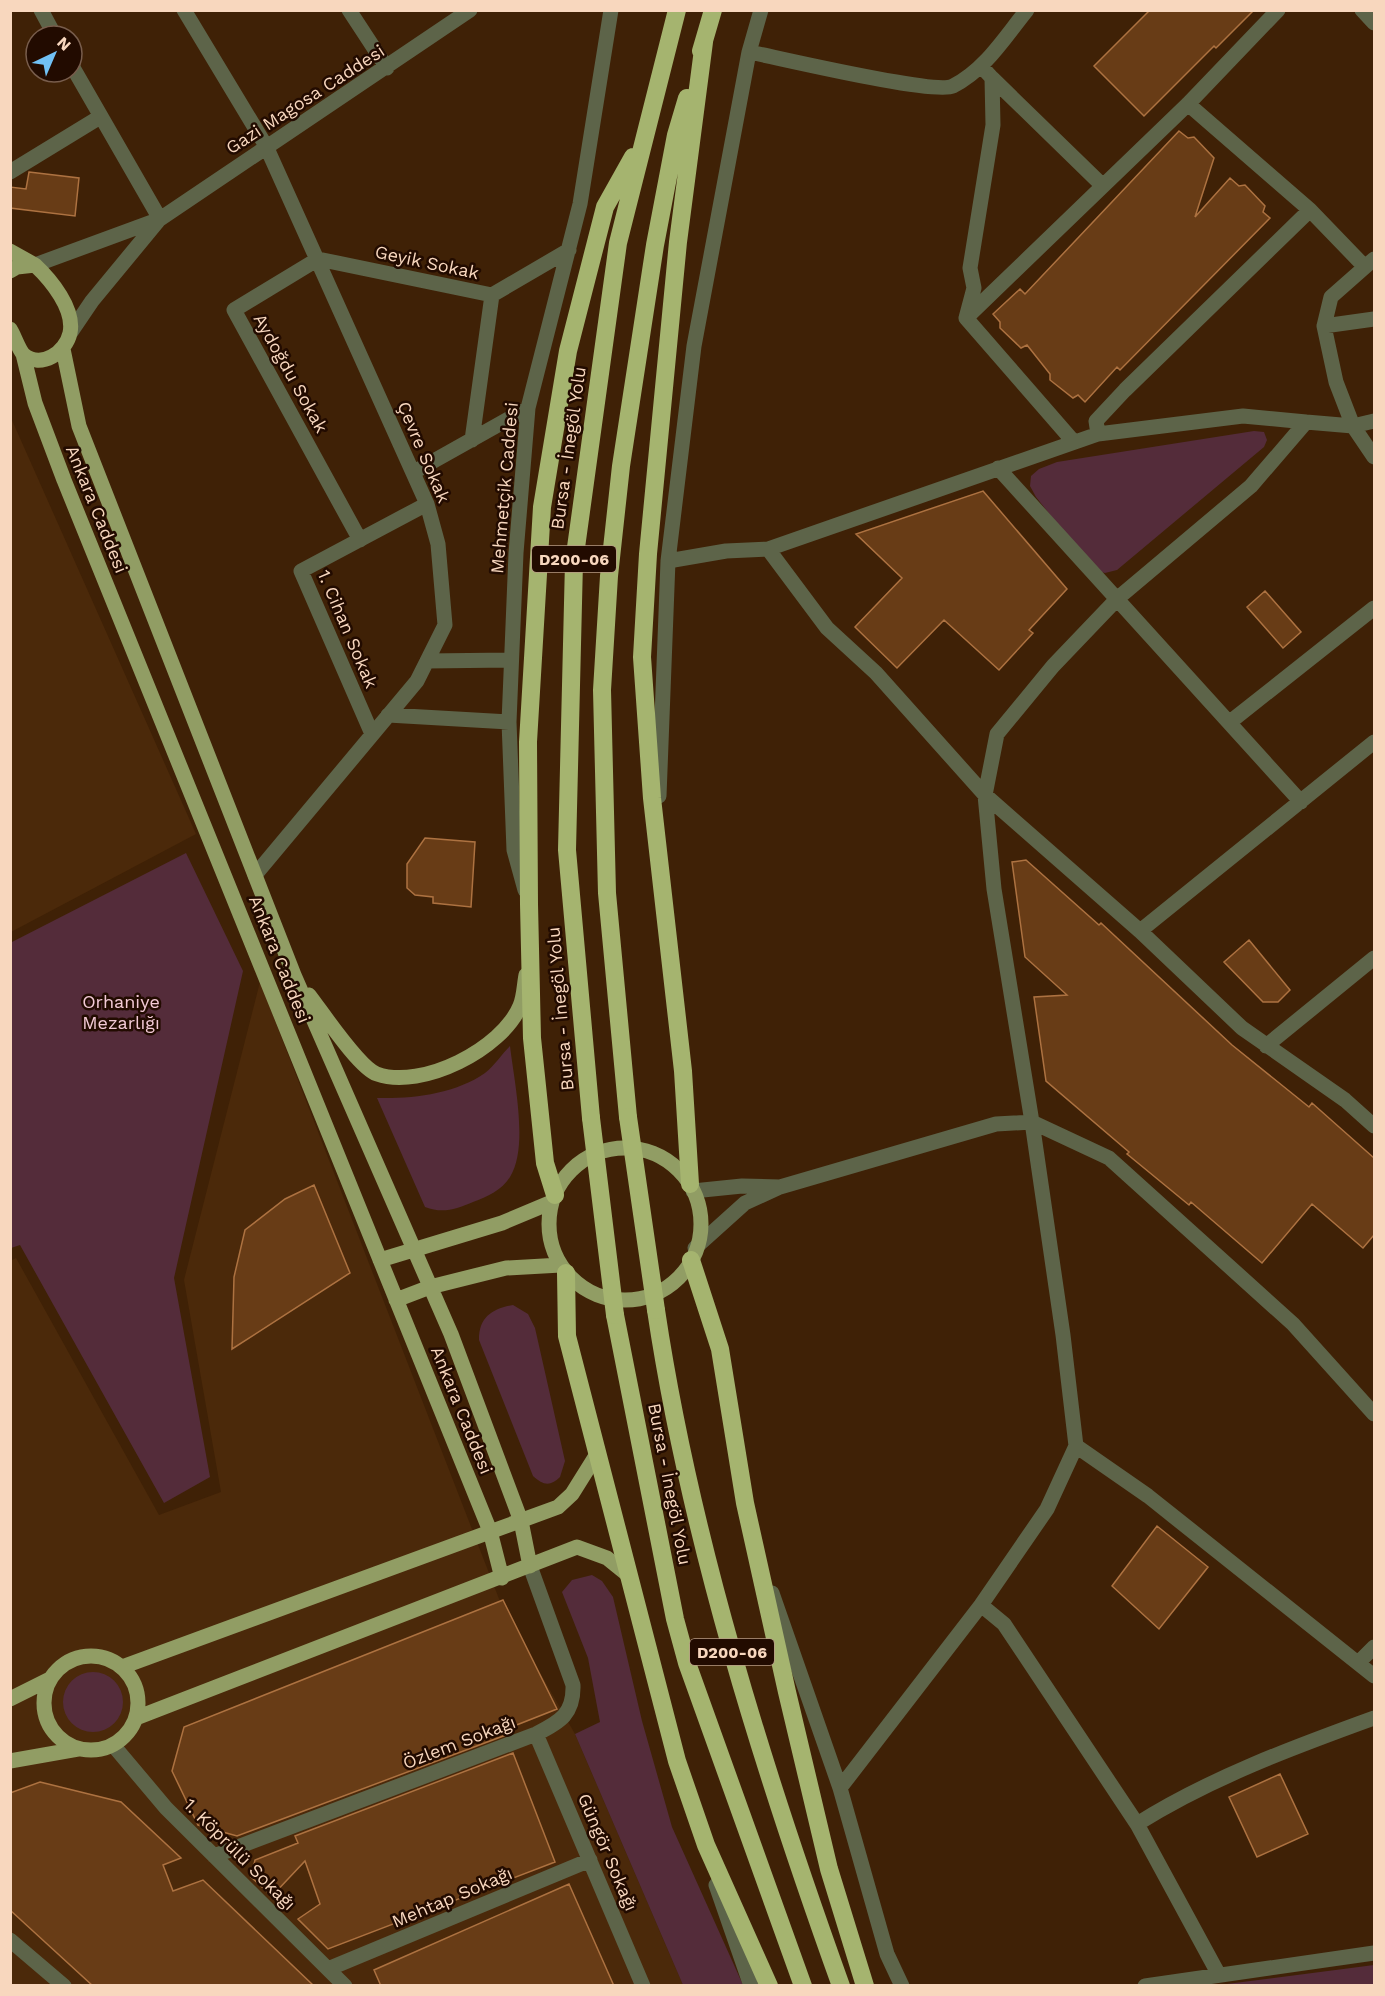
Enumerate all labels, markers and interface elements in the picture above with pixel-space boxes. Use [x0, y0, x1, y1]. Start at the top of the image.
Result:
north arrow [24, 24, 84, 84]
text: N [53, 33, 75, 55]
street label: Gazi Magosa Caddesi [222, 40, 388, 158]
street label: Geyik Sokak [373, 241, 481, 283]
street label: Aydoğdu Sokak [250, 310, 332, 436]
street label: Bursa - İnegöl Yolu [546, 365, 590, 531]
street label: Çevre Sokak [393, 398, 455, 506]
street label: Mehmetçik Caddesi [486, 401, 522, 575]
street label: Ankara Caddesi [62, 442, 132, 576]
road number: D200-06 [532, 546, 616, 572]
street label: 1. Cihan Sokak [314, 567, 382, 691]
street label: Ankara Caddesi [245, 892, 315, 1026]
street label: Bursa - İnegöl Yolu [542, 926, 578, 1092]
park label: Orhaniye Mezarlığı [82, 991, 160, 1033]
street label: Ankara Caddesi [427, 1343, 497, 1477]
street label: Bursa - İnegöl Yolu [644, 1401, 696, 1567]
road number: D200-06 [690, 1639, 774, 1665]
street label: Özlem Sokağı [400, 1711, 518, 1773]
street label: Güngör Sokağı [574, 1790, 642, 1914]
street label: 1. Köprülü Sokağı [180, 1794, 300, 1914]
street label: Mehtap Sokağı [389, 1862, 515, 1932]

